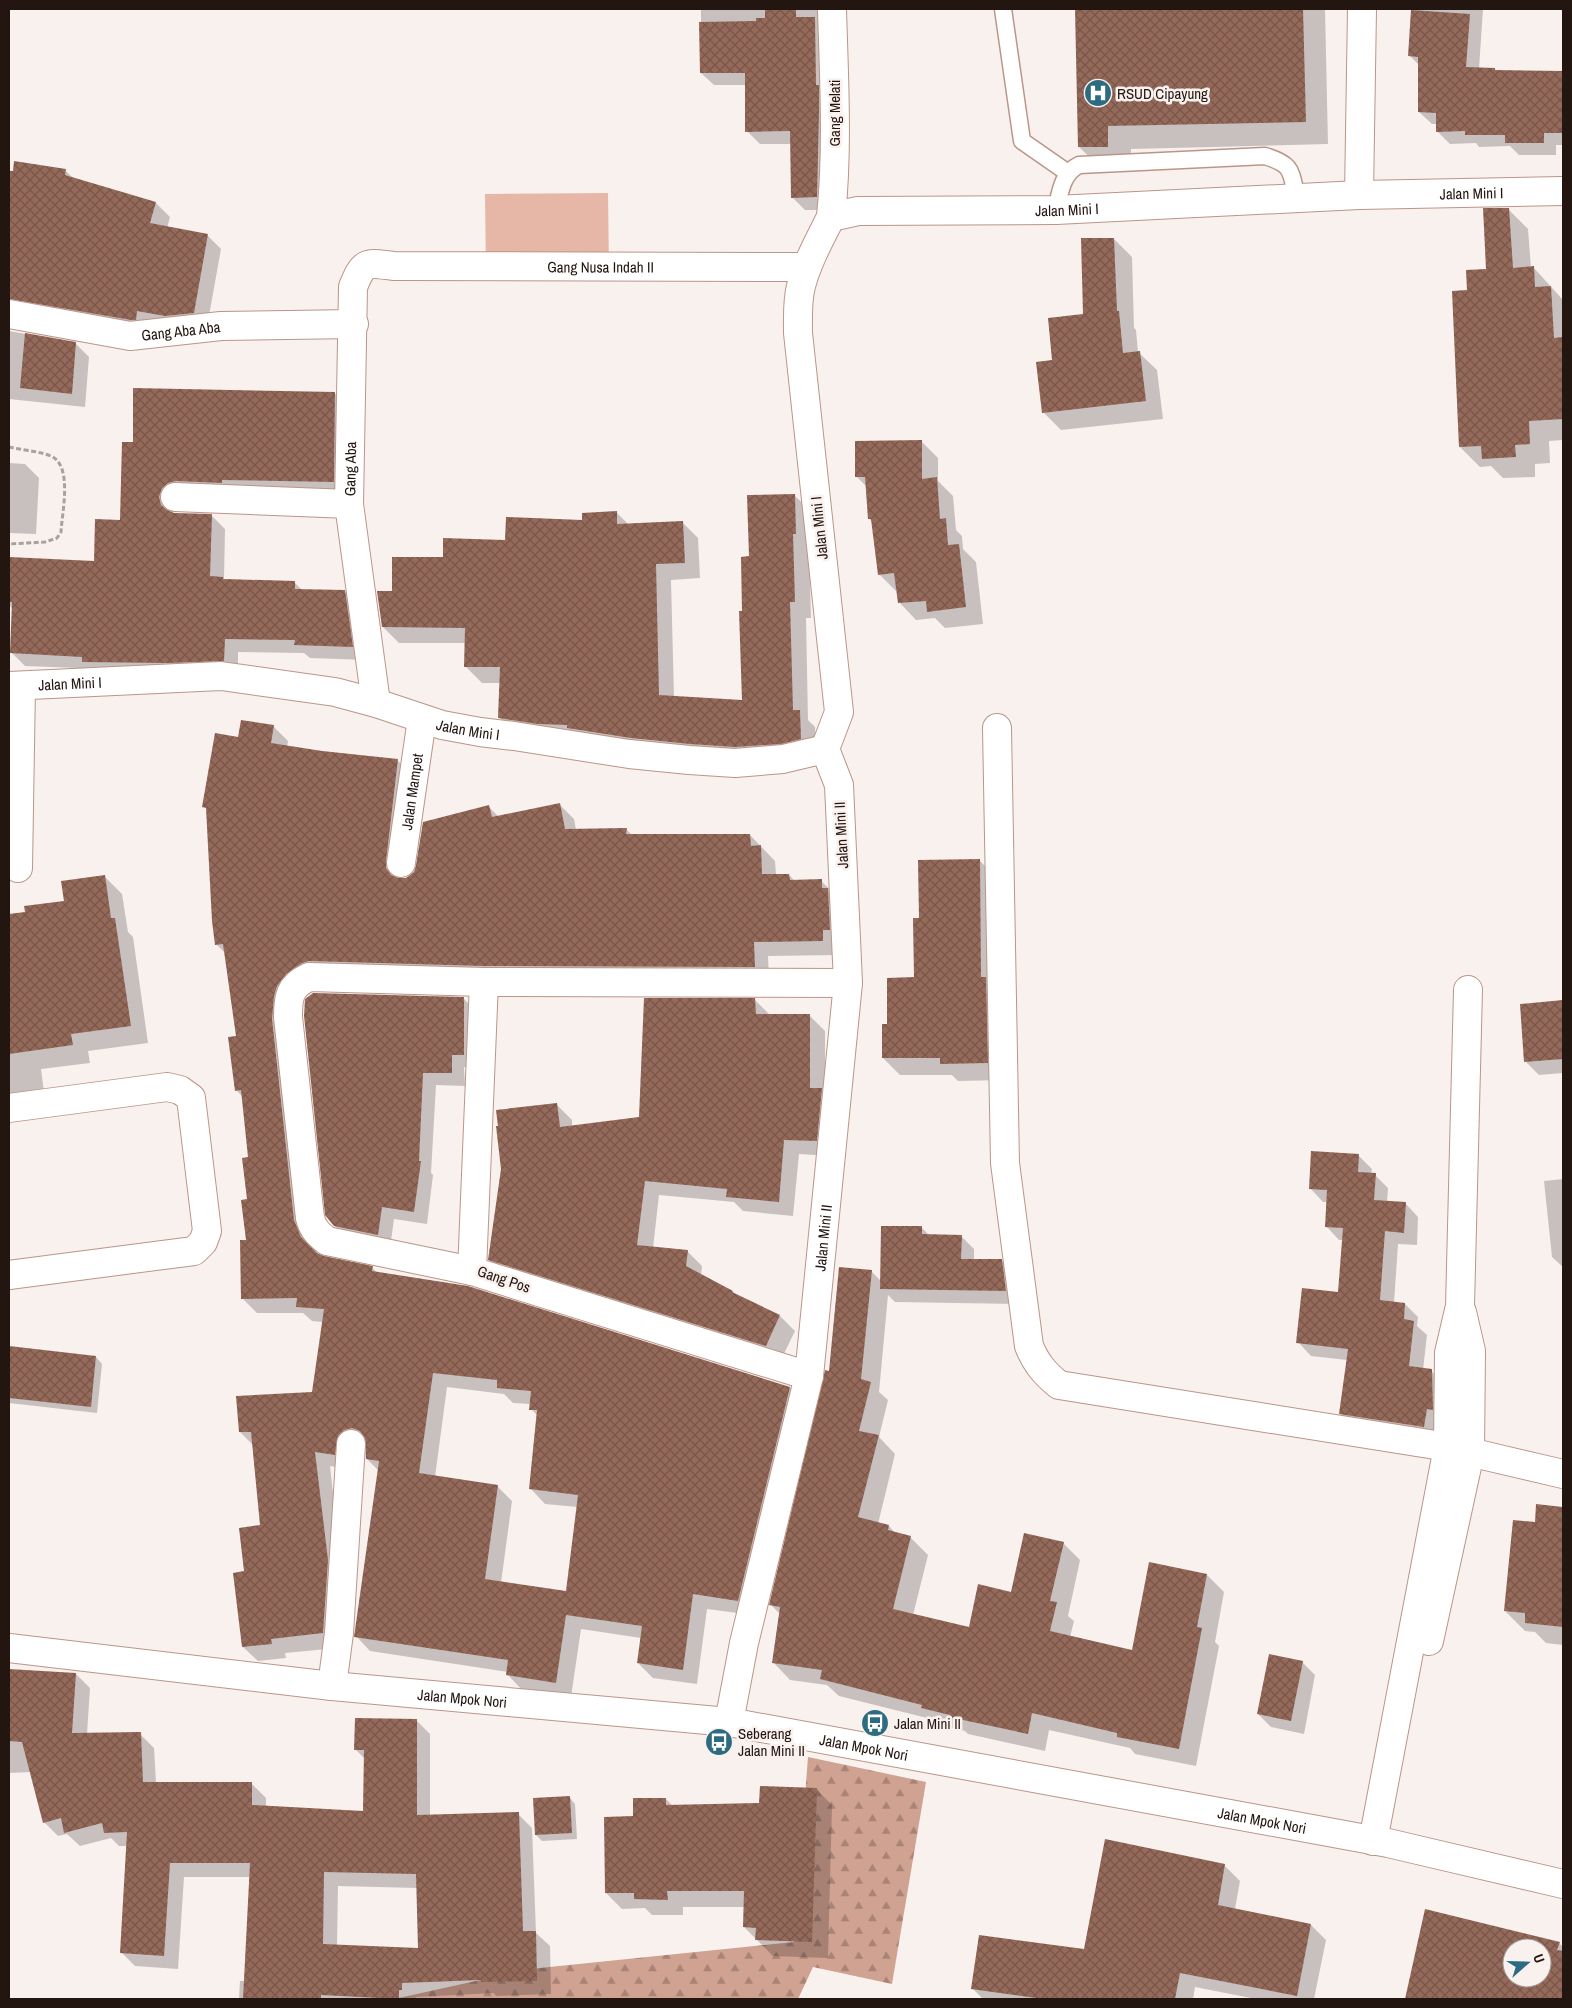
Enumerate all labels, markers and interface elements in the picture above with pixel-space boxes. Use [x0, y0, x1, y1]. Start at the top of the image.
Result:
hospital icon: RSUD Cipayung [1083, 78, 1113, 108]
street label: Gang Melati [824, 79, 845, 147]
place label: RSUD Cipayung [1117, 83, 1208, 104]
street label: Jalan Mini I [1440, 182, 1504, 204]
street label: Jalan Mini I [1035, 197, 1099, 221]
street label: Gang Nusa Indah II [547, 256, 654, 277]
street label: Gang Aba Aba [140, 316, 221, 345]
street label: Gang Aba [339, 441, 361, 496]
street label: Jalan Mini I [805, 495, 833, 561]
street label: Jalan Mini I [38, 671, 102, 695]
street label: Jalan Mini I [434, 713, 501, 745]
street label: Jalan Mampet [395, 751, 427, 832]
street label: Jalan Mini II [829, 801, 853, 869]
street label: Jalan Mini II [809, 1203, 836, 1272]
street label: Gang Pos [475, 1260, 533, 1298]
street label: Jalan Mpok Nori [417, 1683, 508, 1712]
bus stop icon: Jalan Mini II [860, 1708, 890, 1738]
place label: Jalan Mini II [894, 1713, 961, 1734]
place label: Seberang Jalan Mini II [738, 1723, 805, 1761]
bus stop icon: Seberang Jalan Mini II [704, 1727, 734, 1757]
street label: Jalan Mpok Nori [818, 1728, 910, 1765]
street label: Jalan Mpok Nori [1216, 1801, 1308, 1838]
north arrow [1502, 1938, 1552, 1988]
text: U [1529, 1952, 1549, 1966]

